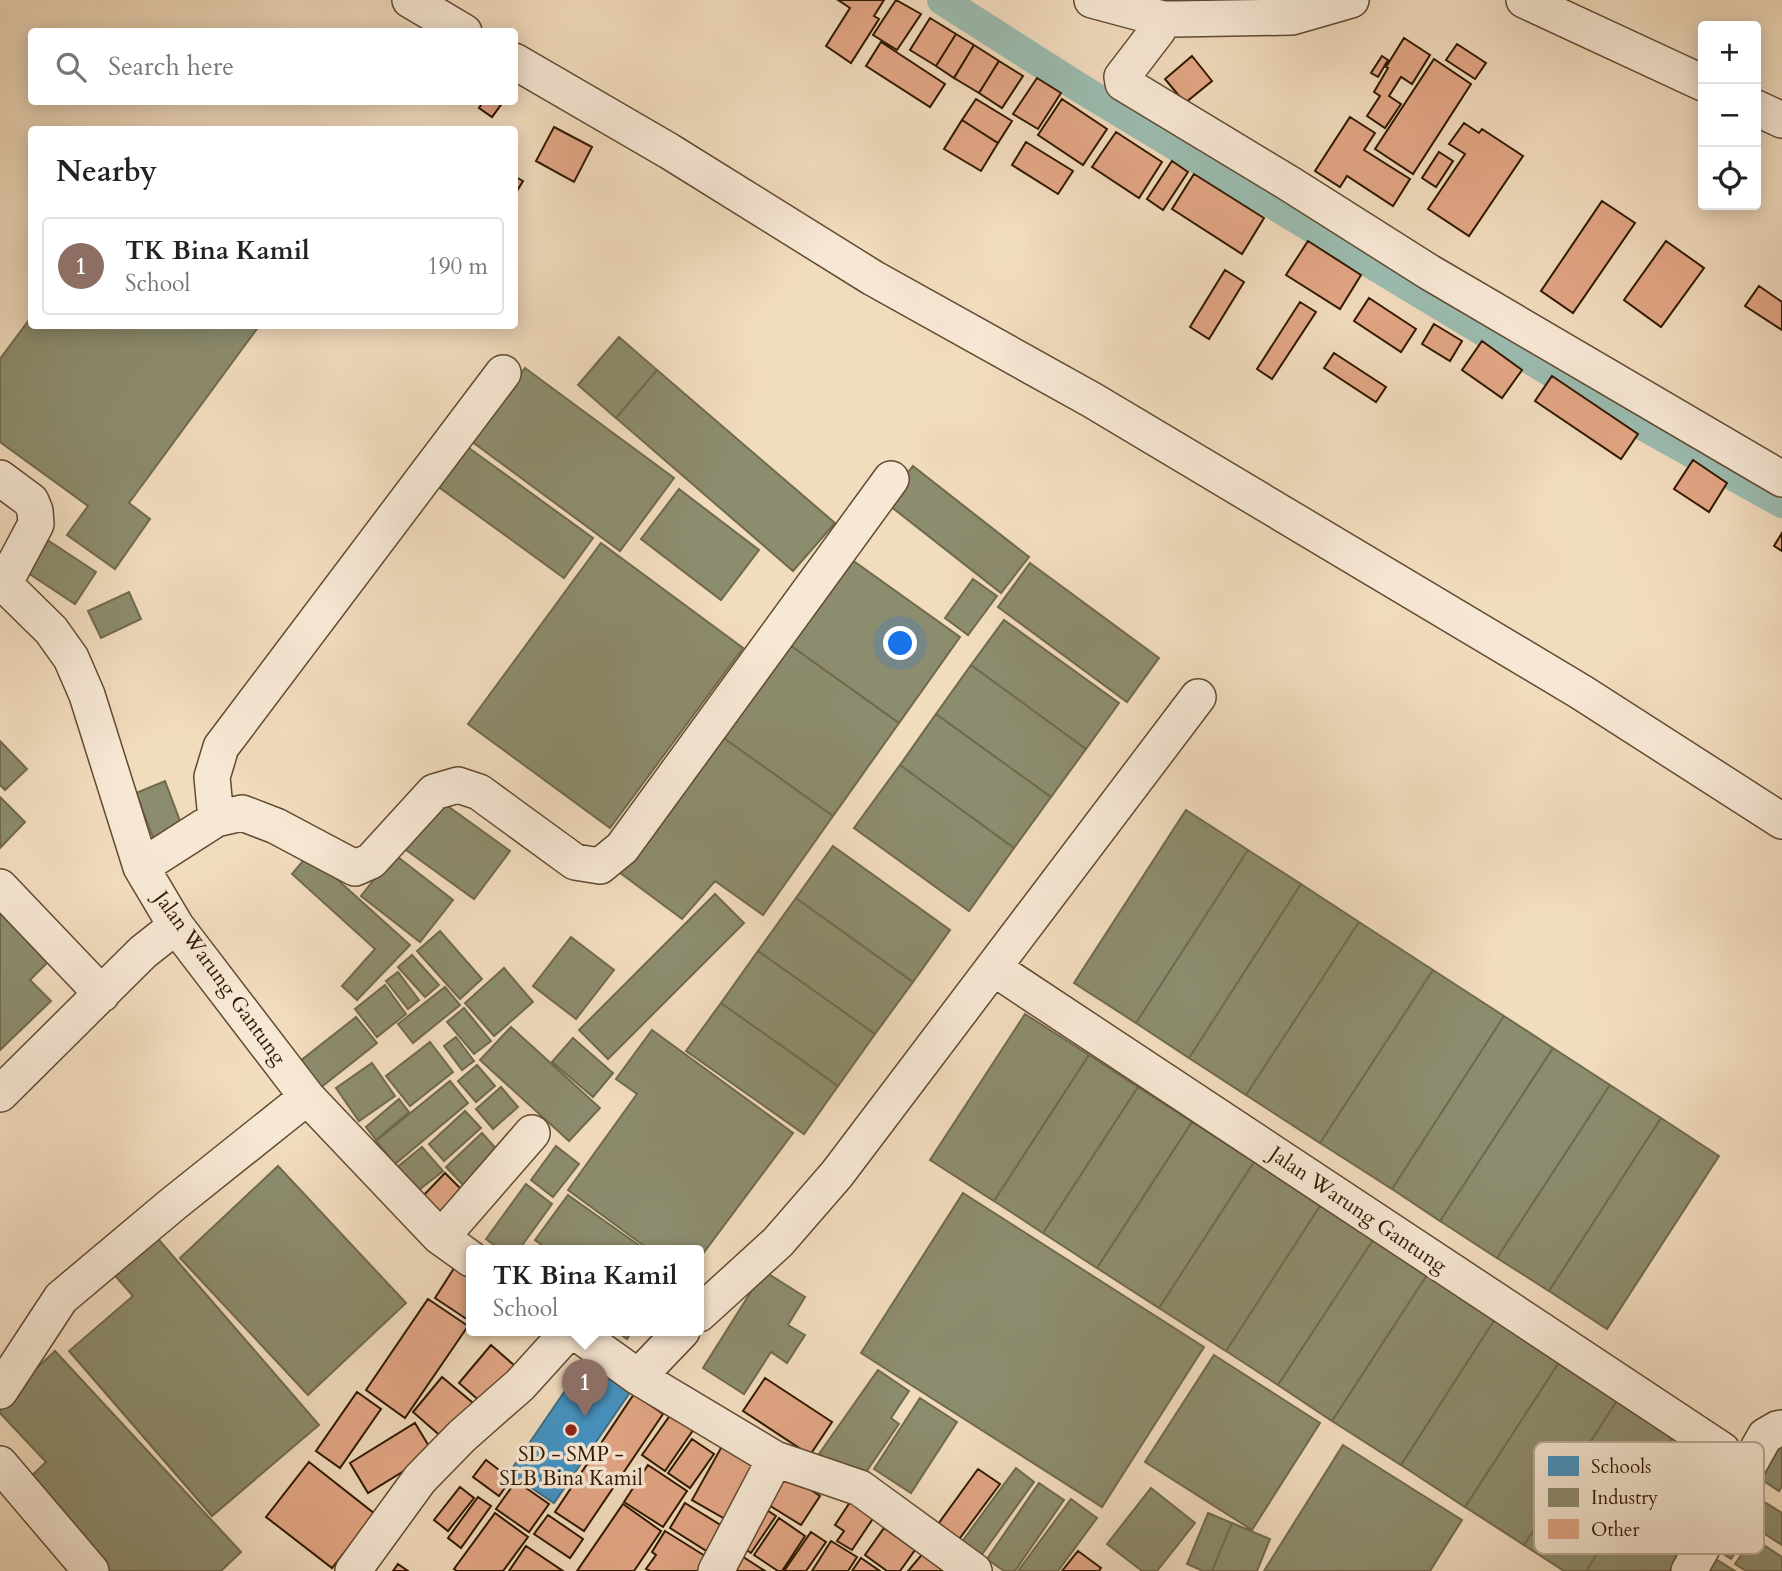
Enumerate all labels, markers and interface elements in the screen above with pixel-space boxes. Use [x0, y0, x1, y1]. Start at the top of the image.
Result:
map controls [1698, 21, 1761, 210]
button: + [1698, 21, 1761, 84]
search box [28, 28, 518, 105]
icon: search [52, 48, 90, 86]
text: Search here [108, 49, 234, 84]
button: − [1698, 84, 1761, 147]
button: locate [1698, 147, 1761, 210]
text: Nearby [56, 151, 157, 192]
text: TK Bina Kamil [125, 233, 310, 268]
text: 1 [75, 251, 87, 282]
text: 190 m [427, 251, 488, 282]
text: School [125, 268, 190, 299]
your location [883, 626, 917, 660]
street label: Jalan Warung Gantung [145, 883, 293, 1071]
street label: Jalan Warung Gantung [1261, 1138, 1453, 1280]
popup [466, 1245, 704, 1336]
text: TK Bina Kamil [493, 1258, 677, 1293]
text: School [493, 1293, 558, 1324]
pin: 1 [562, 1359, 608, 1417]
marker: SD - SMP - SLB Bina Kamil [563, 1422, 579, 1438]
place label: SD - SMP - SLB Bina Kamil [499, 1440, 643, 1493]
legend [1534, 1442, 1764, 1554]
text: Schools [1591, 1454, 1651, 1480]
text: Industry [1591, 1485, 1658, 1511]
text: Other [1591, 1517, 1639, 1543]

